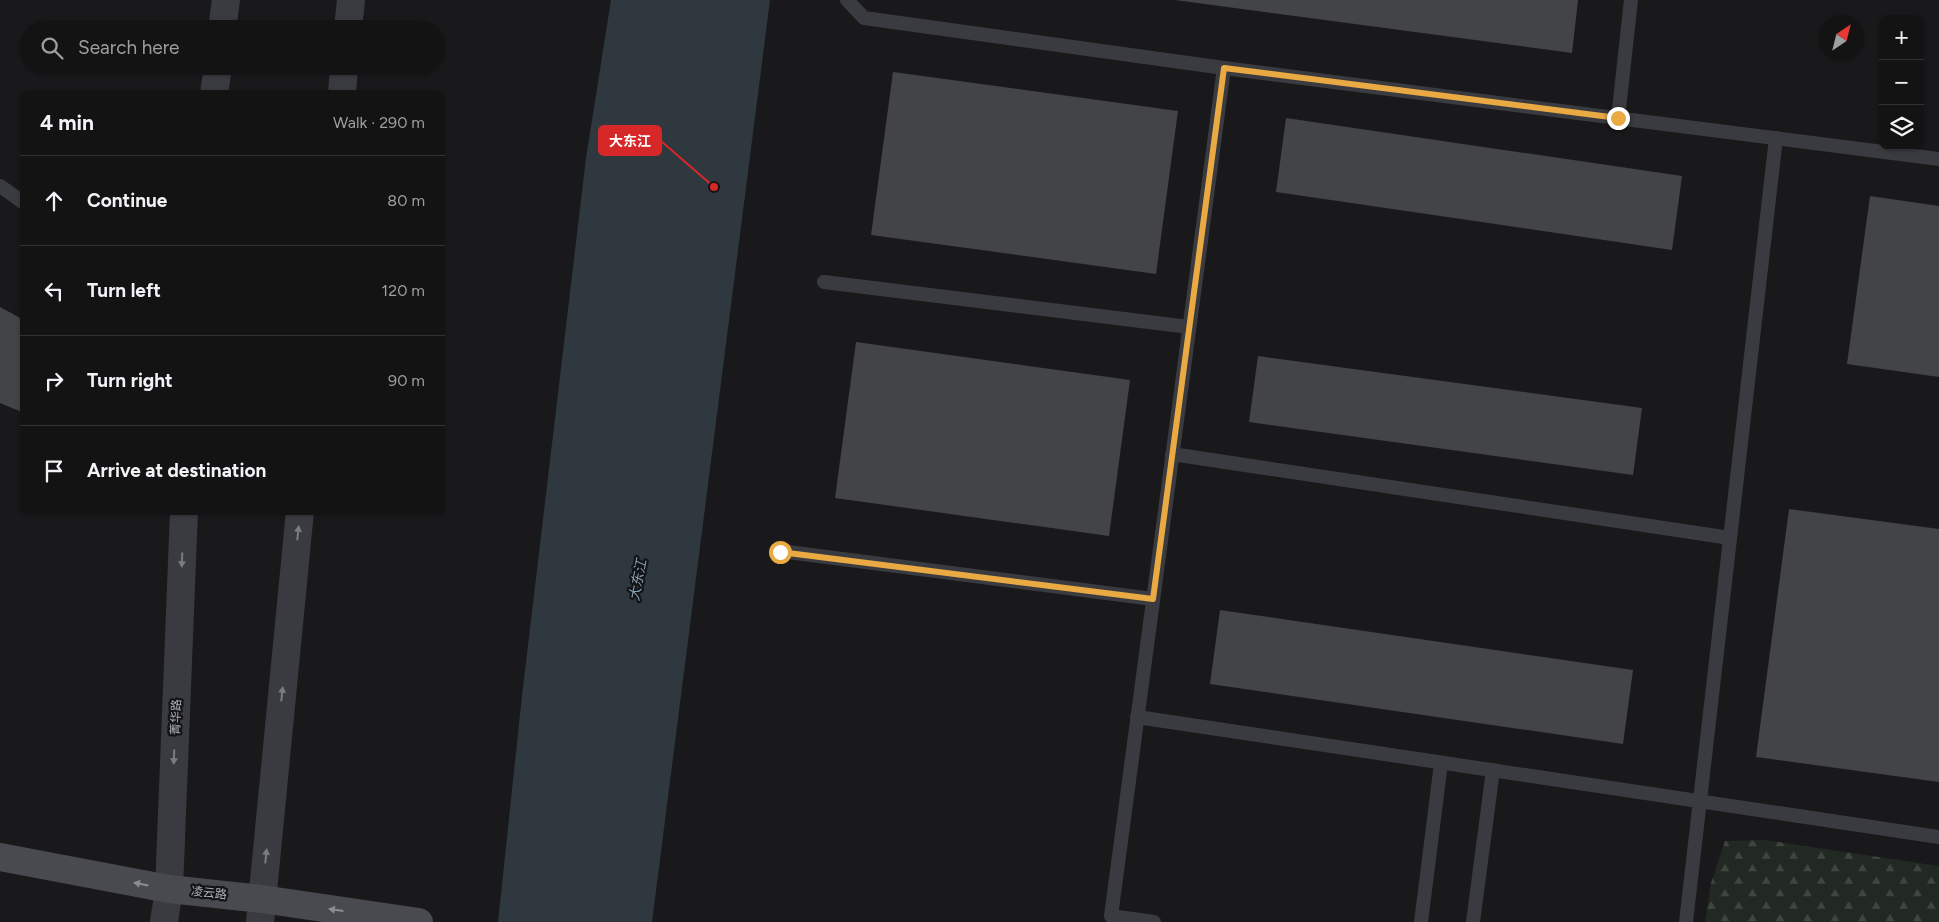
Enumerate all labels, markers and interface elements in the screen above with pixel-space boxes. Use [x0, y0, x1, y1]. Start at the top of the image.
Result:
north arrow [1819, 15, 1864, 60]
map controls [1879, 15, 1924, 150]
button: + [1879, 15, 1924, 60]
search box [20, 20, 445, 75]
icon: search [38, 34, 66, 62]
text: Search here [78, 36, 180, 59]
button: − [1879, 60, 1924, 105]
button: layers [1879, 105, 1924, 150]
route end [1607, 107, 1630, 130]
text: 4 min [40, 110, 94, 135]
text: Walk · 290 m [333, 113, 425, 132]
callout: 大东江 [599, 126, 661, 155]
text: 大东江 [609, 133, 651, 150]
icon: ahead [40, 187, 68, 215]
text: Continue [87, 189, 167, 212]
text: 80 m [387, 191, 425, 210]
icon: left [40, 277, 68, 305]
text: Turn left [87, 279, 161, 302]
text: 120 m [382, 281, 425, 300]
icon: right [40, 367, 68, 395]
text: Turn right [87, 369, 173, 392]
text: 90 m [388, 371, 425, 390]
icon: arrive [40, 457, 68, 485]
text: Arrive at destination [87, 459, 266, 482]
one-way arrow [294, 524, 302, 540]
route start [769, 541, 792, 564]
one-way arrow [178, 552, 186, 568]
water label: 大东江 [626, 556, 651, 602]
one-way arrow [278, 686, 286, 702]
street label: 菁华路 [168, 699, 184, 735]
one-way arrow [170, 750, 178, 766]
one-way arrow [262, 848, 270, 864]
one-way arrow [132, 879, 148, 887]
street label: 凌云路 [190, 884, 228, 902]
one-way arrow [328, 905, 344, 913]

